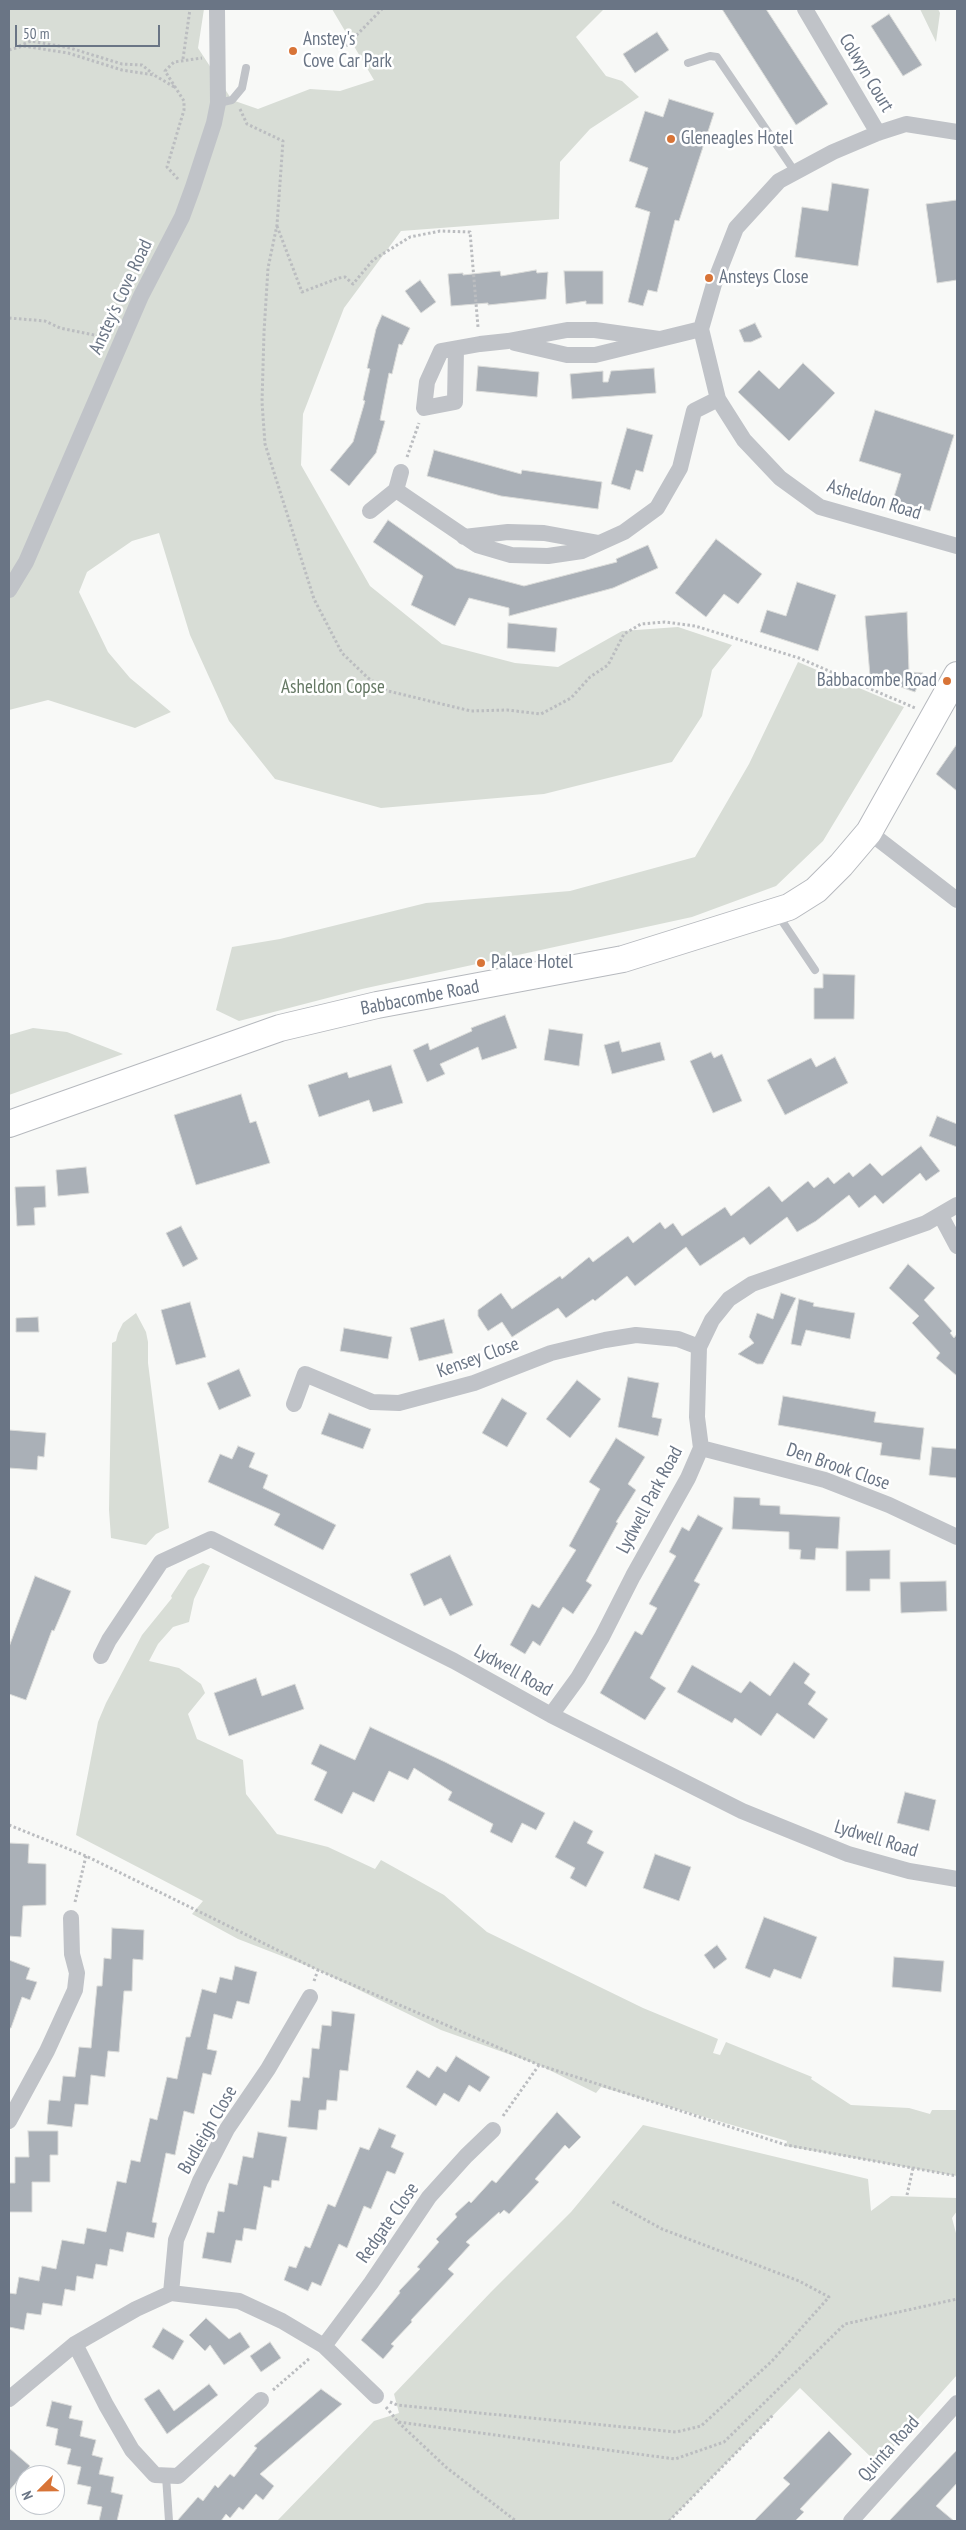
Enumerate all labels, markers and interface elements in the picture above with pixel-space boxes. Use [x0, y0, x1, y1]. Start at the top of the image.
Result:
scale bar [18, 15, 162, 47]
text: 50 m [23, 24, 49, 43]
place label: Anstey's Cove Car Park [303, 29, 392, 73]
street label: Colwyn Court [834, 30, 898, 116]
marker: Anstey's Cove Car Park [287, 45, 299, 57]
place label: Gleneagles Hotel [681, 128, 793, 150]
marker: Gleneagles Hotel [665, 133, 677, 145]
street label: Anstey's Cove Road [84, 236, 158, 358]
place label: Ansteys Close [719, 267, 809, 289]
marker: Ansteys Close [703, 272, 715, 284]
street label: Asheldon Road [824, 475, 924, 525]
place label: Babbacombe Road [817, 670, 937, 692]
marker: Babbacombe Road [941, 675, 953, 687]
park label: Asheldon Copse [281, 677, 385, 699]
place label: Palace Hotel [491, 952, 573, 974]
marker: Palace Hotel [475, 957, 487, 969]
street label: Babbacombe Road [359, 975, 481, 1021]
street label: Kensey Close [434, 1333, 522, 1383]
street label: Den Brook Close [783, 1439, 893, 1495]
street label: Lydwell Park Road [612, 1442, 688, 1558]
street label: Lydwell Road [470, 1640, 556, 1702]
street label: Lydwell Road [832, 1816, 920, 1862]
street label: Budleigh Close [174, 2082, 242, 2178]
street label: Redgate Close [352, 2178, 424, 2268]
street label: Quinta Road [854, 2411, 924, 2487]
north arrow [15, 2465, 65, 2515]
text: N [17, 2488, 37, 2502]

